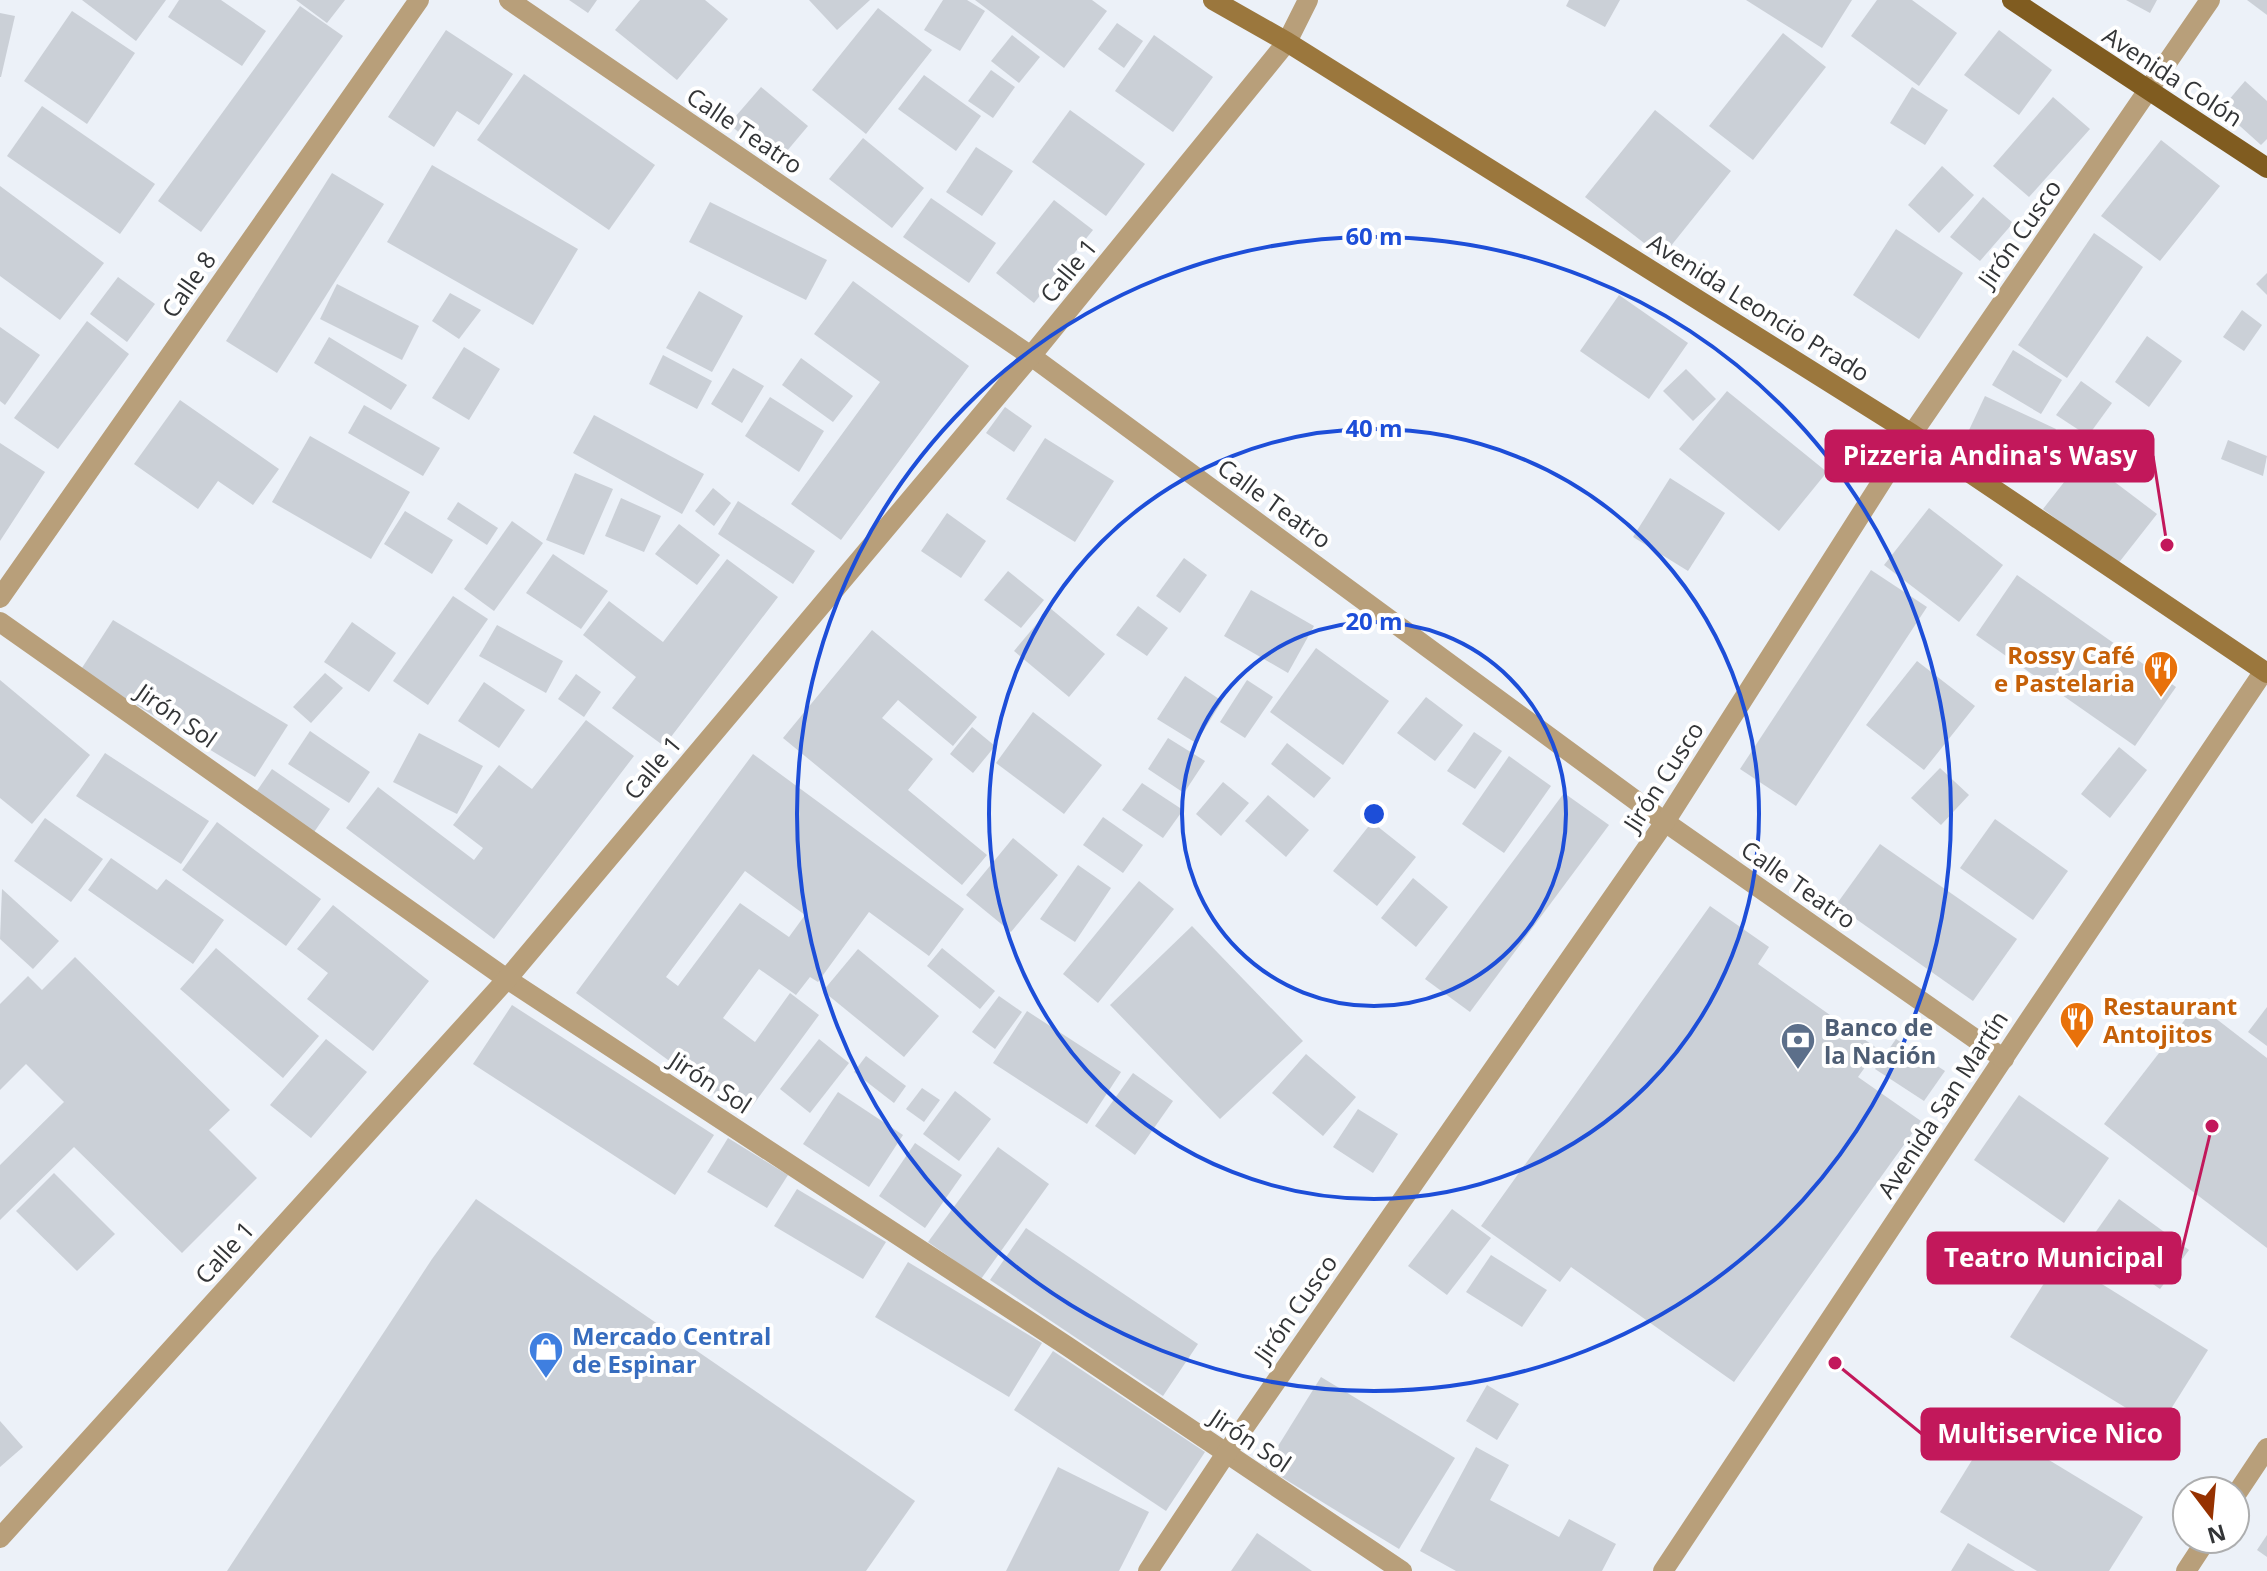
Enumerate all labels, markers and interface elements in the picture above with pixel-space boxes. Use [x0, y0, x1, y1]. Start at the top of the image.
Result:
street label: Avenida Colón [2097, 18, 2249, 134]
street label: Calle Teatro [681, 79, 809, 181]
street label: Jirón Cusco [1969, 172, 2068, 295]
text: 60 m [1345, 219, 1403, 252]
street label: Avenida Leoncio Prado [1642, 225, 1876, 389]
street label: Calle 1 [1032, 231, 1104, 309]
street label: Calle 8 [153, 244, 223, 324]
text: 40 m [1345, 411, 1403, 444]
callout: Pizzeria Andina's Wasy [1826, 431, 2153, 481]
text: Pizzeria Andina's Wasy [1843, 437, 2137, 473]
street label: Calle Teatro [1211, 451, 1339, 555]
text: 20 m [1345, 604, 1403, 637]
place label: Rossy Café e Pastelaria [1994, 638, 2135, 699]
restaurant icon: Rossy Café e Pastelaria [2142, 649, 2180, 699]
street label: Jirón Sol [128, 674, 224, 755]
street label: Jirón Cusco [1614, 715, 1711, 839]
street label: Calle 1 [616, 728, 688, 806]
centre of rings [1360, 800, 1388, 828]
street label: Calle Teatro [1735, 832, 1863, 936]
place label: Restaurant Antojitos [2103, 989, 2237, 1050]
restaurant icon: Restaurant Antojitos [2058, 1000, 2096, 1050]
street label: Avenida San Martín [1869, 1004, 2015, 1204]
place label: Banco de la Nación [1824, 1010, 1936, 1071]
bank icon: Banco de la Nación [1779, 1021, 1817, 1071]
street label: Jirón Sol [662, 1042, 758, 1121]
street label: Calle 1 [187, 1213, 261, 1291]
callout: Teatro Municipal [1928, 1233, 2180, 1283]
text: Teatro Municipal [1944, 1239, 2164, 1275]
street label: Jirón Cusco [1245, 1247, 1344, 1370]
place label: Mercado Central de Espinar [572, 1319, 771, 1380]
shop icon: Mercado Central de Espinar [527, 1330, 565, 1380]
street label: Jirón Sol [1202, 1400, 1298, 1479]
callout: Multiservice Nico [1922, 1409, 2179, 1459]
text: Multiservice Nico [1937, 1415, 2163, 1451]
north arrow [2171, 1475, 2251, 1555]
text: N [2204, 1518, 2230, 1552]

